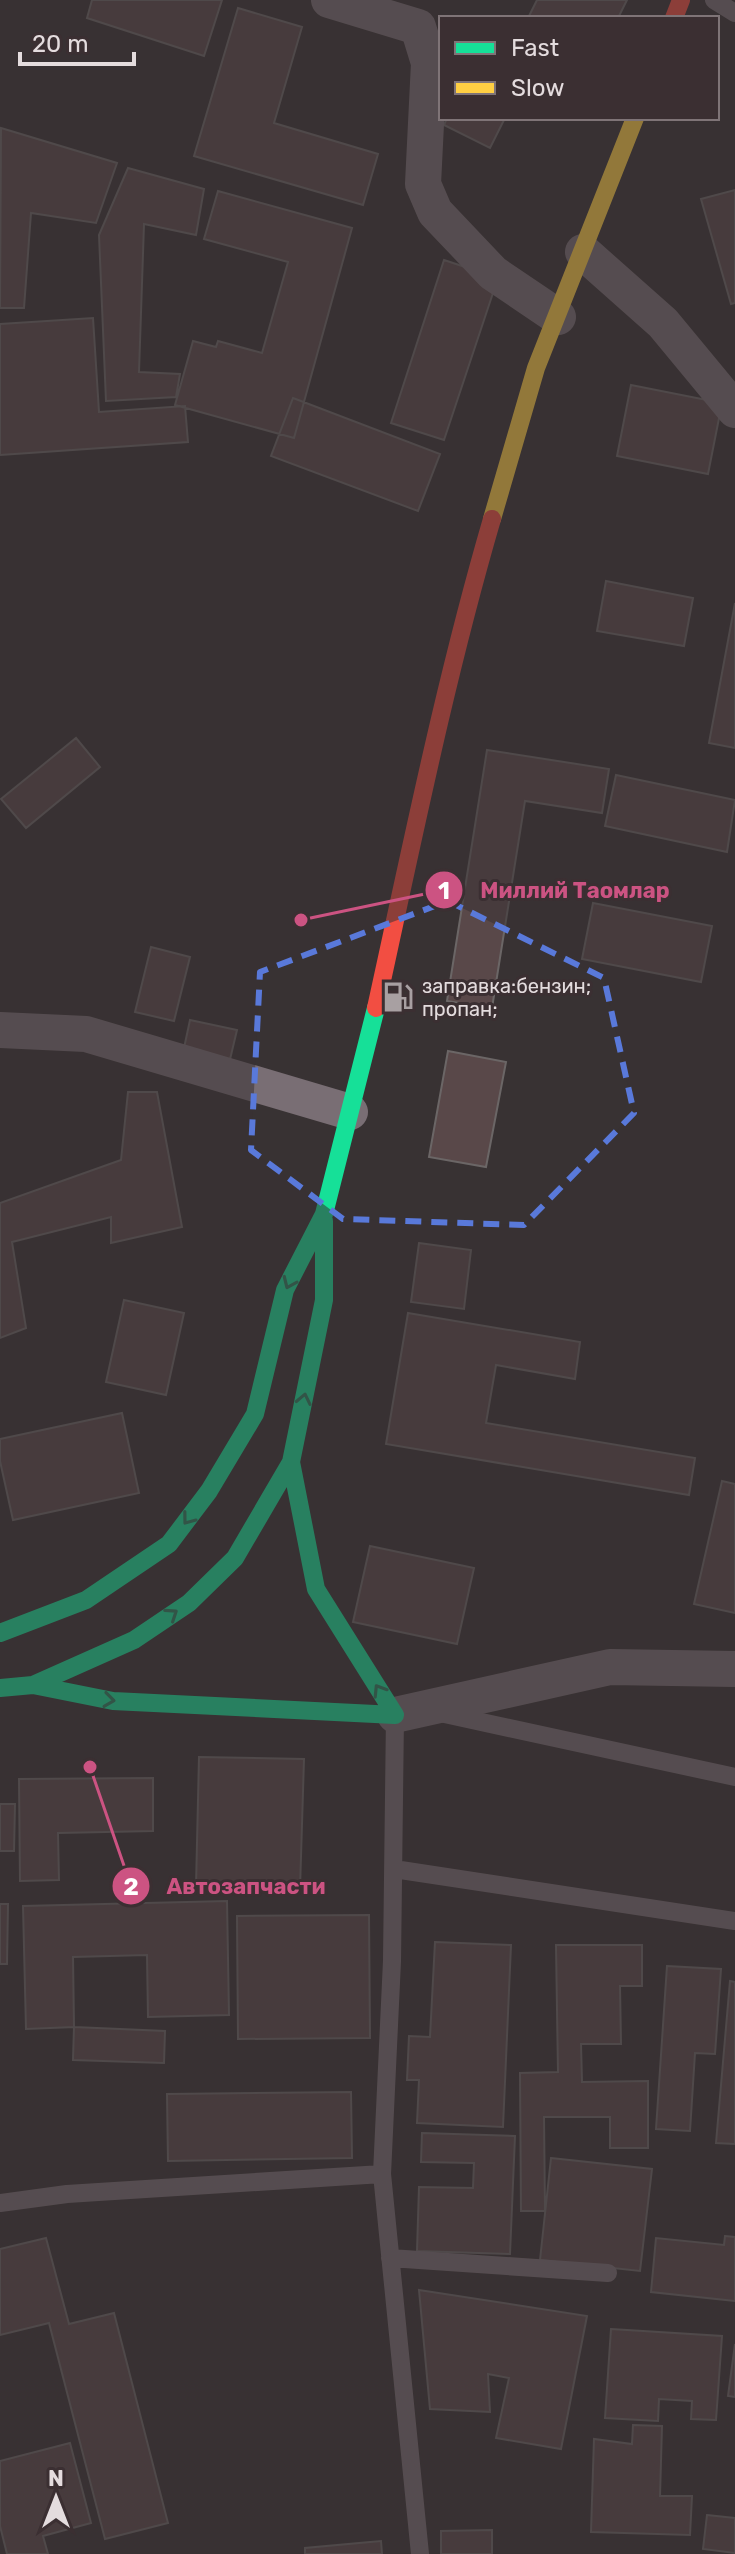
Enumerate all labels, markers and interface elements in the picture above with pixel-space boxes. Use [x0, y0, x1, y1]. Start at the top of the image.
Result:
scale bar [20, 16, 134, 66]
legend [439, 16, 719, 120]
text: 20 m [32, 30, 89, 58]
text: Fast [511, 34, 559, 62]
text: Slow [511, 74, 564, 102]
callout: Миллий Таомлар [424, 867, 685, 913]
text: 1 [438, 877, 450, 905]
text: Миллий Таомлар [480, 877, 670, 904]
place label: заправка:бензин; пропан; [422, 974, 591, 1021]
fuel station icon: заправка:бензин; пропан; [381, 980, 415, 1014]
one-way arrow [283, 1275, 299, 1290]
one-way arrow [294, 1392, 311, 1405]
one-way arrow [183, 1510, 197, 1525]
one-way arrow [164, 1609, 178, 1624]
one-way arrow [374, 1684, 389, 1699]
one-way arrow [102, 1691, 116, 1708]
callout: Автозапчасти [111, 1863, 342, 1909]
text: 2 [123, 1873, 139, 1901]
text: Автозапчасти [166, 1873, 326, 1900]
north arrow [16, 2458, 96, 2538]
text: N [48, 2465, 64, 2492]

